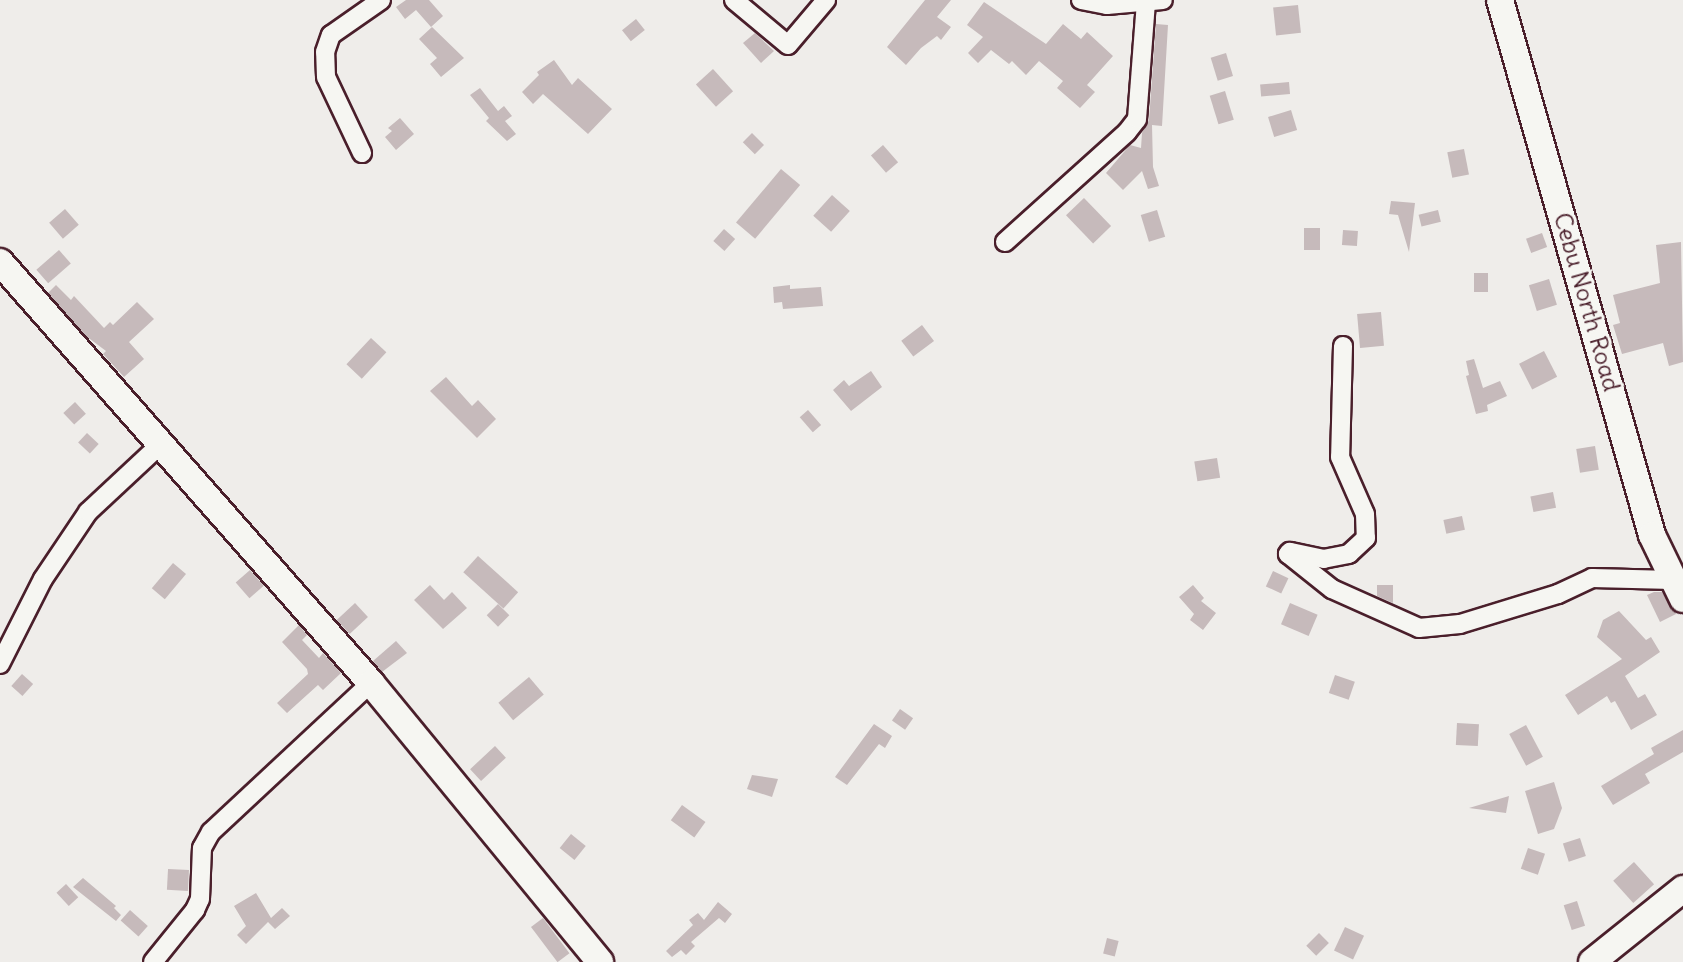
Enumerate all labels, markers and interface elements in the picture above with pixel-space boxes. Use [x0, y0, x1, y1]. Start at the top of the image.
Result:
street label: Cebu North Road [1548, 209, 1626, 395]

